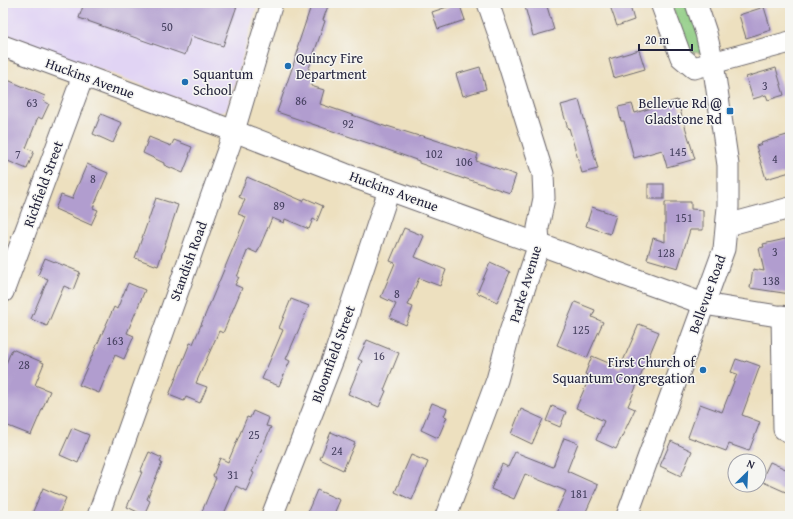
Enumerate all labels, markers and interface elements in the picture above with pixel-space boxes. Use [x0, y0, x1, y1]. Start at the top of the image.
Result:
house number: 50 [161, 18, 173, 35]
scale bar [639, 26, 692, 52]
text: 20 m [645, 31, 669, 48]
place label: Quincy Fire Department [296, 48, 367, 84]
street label: Huckins Avenue [43, 53, 138, 104]
marker: Quincy Fire Department [283, 61, 293, 71]
place label: Squantum School [193, 64, 254, 100]
marker: Squantum School [180, 77, 190, 87]
house number: 3 [762, 77, 768, 94]
house number: 86 [295, 92, 307, 109]
place label: Bellevue Rd @ Gladstone Rd [639, 93, 723, 129]
house number: 63 [26, 94, 38, 111]
marker: Bellevue Rd @ Gladstone Rd [725, 106, 735, 116]
house number: 92 [342, 115, 354, 132]
street label: Richfield Street [18, 138, 68, 230]
house number: 145 [669, 143, 687, 160]
house number: 102 [425, 145, 443, 162]
house number: 7 [15, 146, 21, 163]
house number: 4 [772, 150, 778, 167]
house number: 106 [455, 153, 473, 170]
street label: Huckins Avenue [347, 166, 442, 217]
house number: 8 [90, 170, 96, 187]
house number: 89 [273, 197, 285, 214]
house number: 151 [675, 209, 693, 226]
street label: Standish Road [164, 218, 212, 304]
street label: Parke Avenue [504, 243, 546, 325]
house number: 3 [772, 243, 778, 260]
house number: 128 [657, 244, 675, 261]
street label: Bellevue Road [684, 251, 731, 336]
house number: 138 [762, 272, 780, 289]
house number: 8 [394, 285, 400, 302]
street label: Bloomfield Street [306, 302, 360, 406]
house number: 125 [572, 321, 590, 338]
house number: 163 [106, 332, 124, 349]
house number: 16 [373, 347, 385, 364]
place label: First Church of Squantum Congregation [553, 352, 697, 388]
house number: 28 [18, 356, 30, 373]
marker: First Church of Squantum Congregation [698, 365, 708, 375]
house number: 25 [248, 426, 260, 443]
house number: 24 [331, 442, 343, 459]
north arrow [727, 453, 767, 493]
text: N [744, 455, 758, 473]
house number: 31 [227, 466, 239, 483]
house number: 181 [570, 485, 588, 502]

